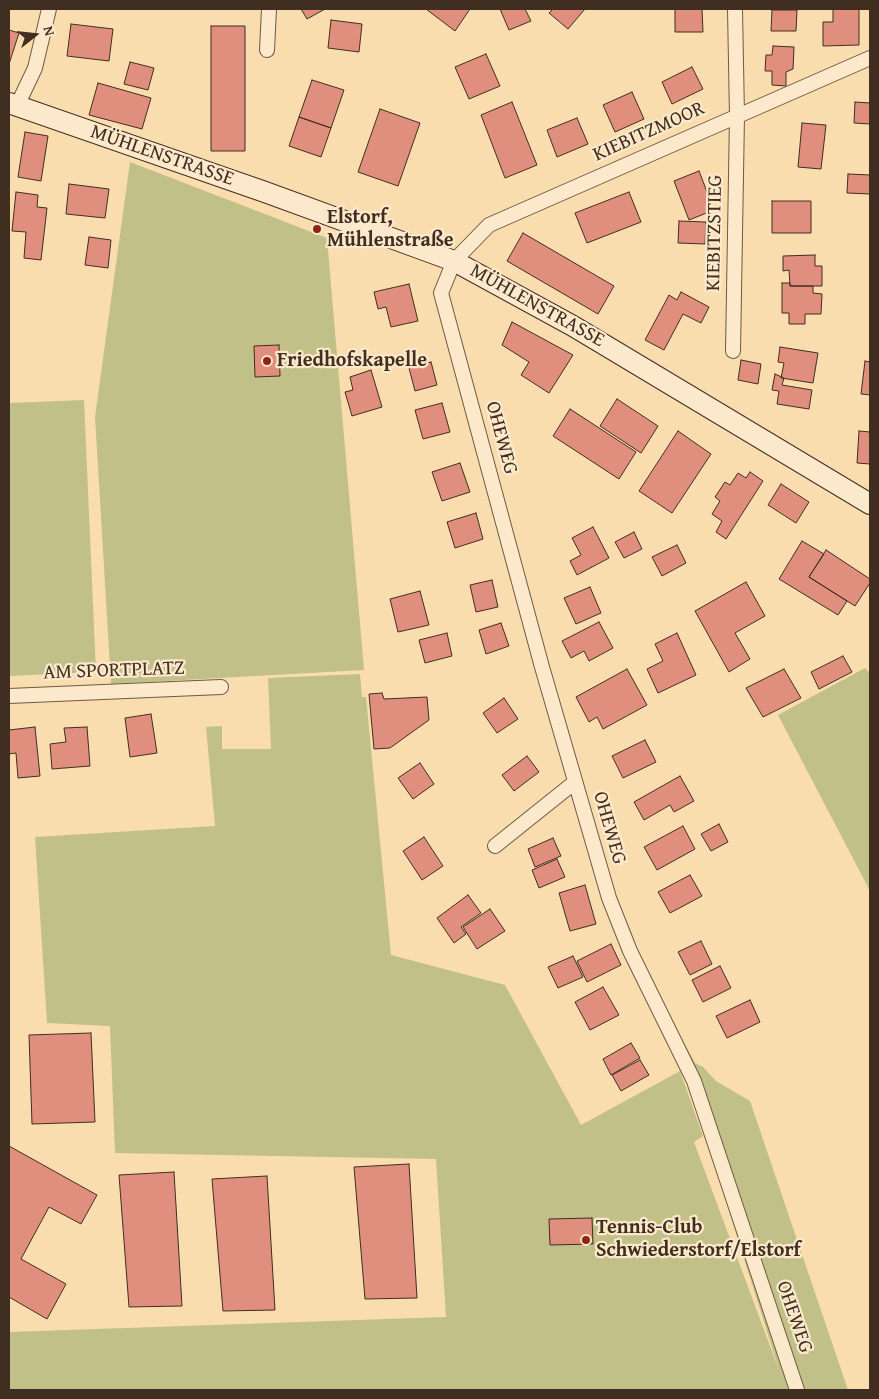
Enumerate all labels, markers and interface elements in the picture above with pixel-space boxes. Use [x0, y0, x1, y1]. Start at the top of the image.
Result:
north arrow [10, 10, 60, 60]
text: N [39, 24, 60, 38]
street label: KIEBITZMOOR [589, 97, 709, 167]
street label: MÜHLENSTRASSE [87, 120, 237, 192]
street label: KIEBITZSTIEG [702, 175, 728, 291]
place label: Elstorf, Mühlenstraße [327, 206, 454, 253]
marker: Elstorf, Mühlenstraße [311, 223, 323, 235]
street label: MÜHLENSTRASSE [466, 259, 608, 353]
place label: Friedhofskapelle [277, 349, 427, 373]
marker: Friedhofskapelle [261, 355, 273, 367]
street label: OHEWEG [480, 399, 522, 477]
street label: AM SPORTPLATZ [43, 657, 185, 685]
street label: OHEWEG [587, 789, 631, 867]
place label: Tennis-Club Schwiederstorf/Elstorf [596, 1216, 801, 1263]
marker: Tennis-Club Schwiederstorf/Elstorf [580, 1234, 592, 1246]
street label: OHEWEG [771, 1278, 817, 1356]

